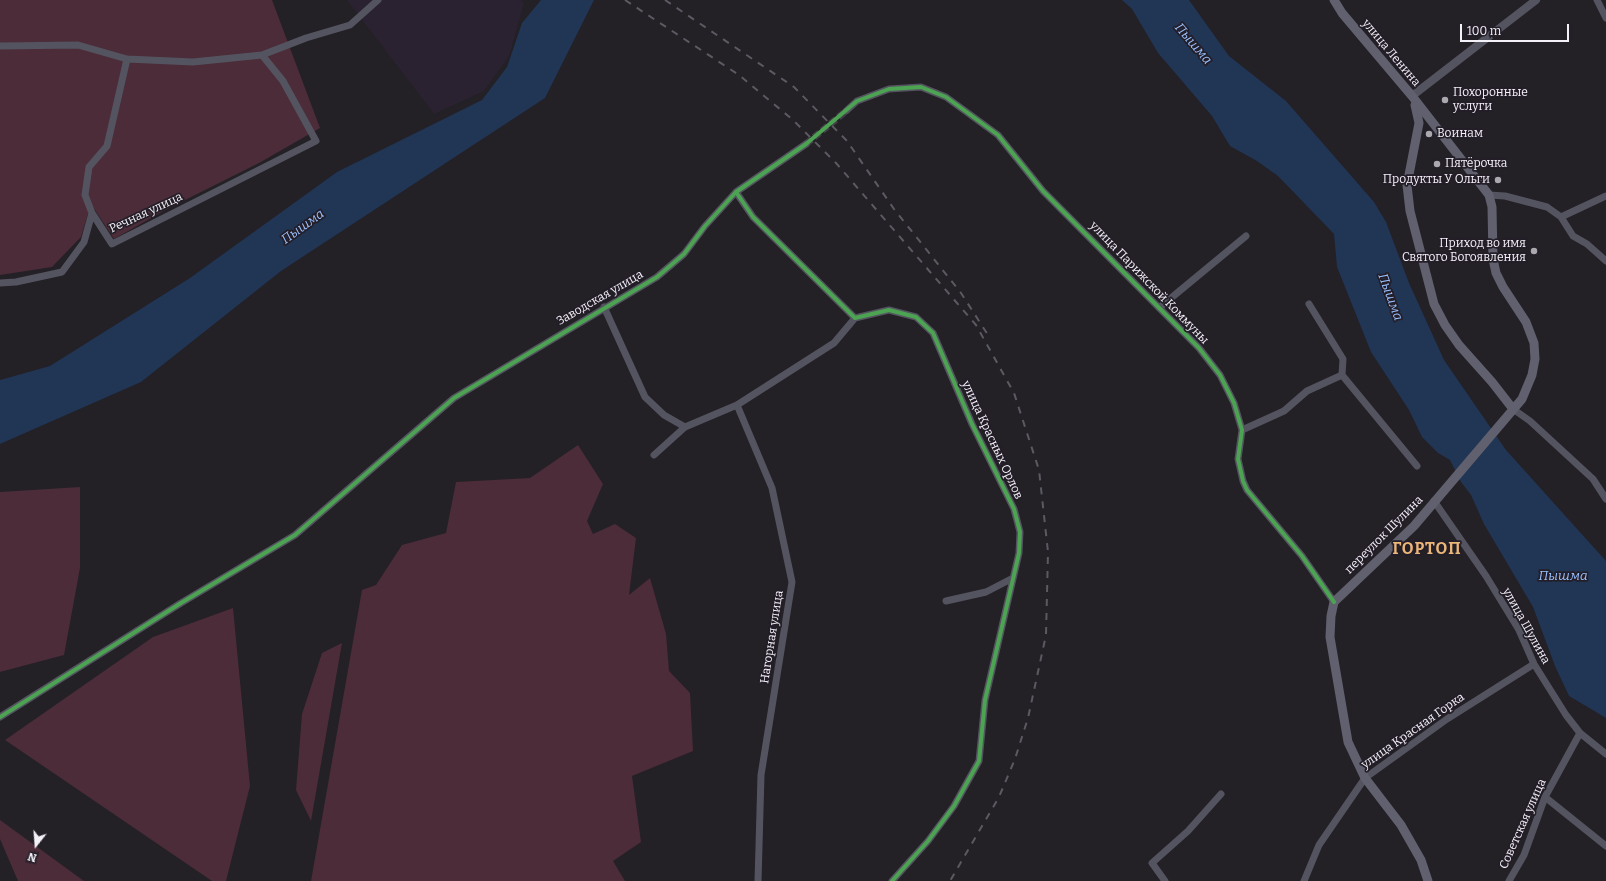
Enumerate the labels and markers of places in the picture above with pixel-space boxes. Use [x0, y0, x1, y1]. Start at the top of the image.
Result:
place label: Похоронные услуги [1453, 86, 1528, 114]
marker: Похоронные услуги [1440, 95, 1450, 105]
place label: Воинам [1437, 127, 1483, 141]
marker: Воинам [1424, 129, 1434, 139]
place label: Пятёрочка [1445, 157, 1507, 171]
marker: Пятёрочка [1432, 159, 1442, 169]
place label: Продукты У Ольги [1383, 173, 1490, 187]
marker: Продукты У Ольги [1493, 175, 1503, 185]
place label: Приход во имя Святого Богоявления [1402, 237, 1526, 265]
marker: Приход во имя Святого Богоявления [1529, 246, 1539, 256]

